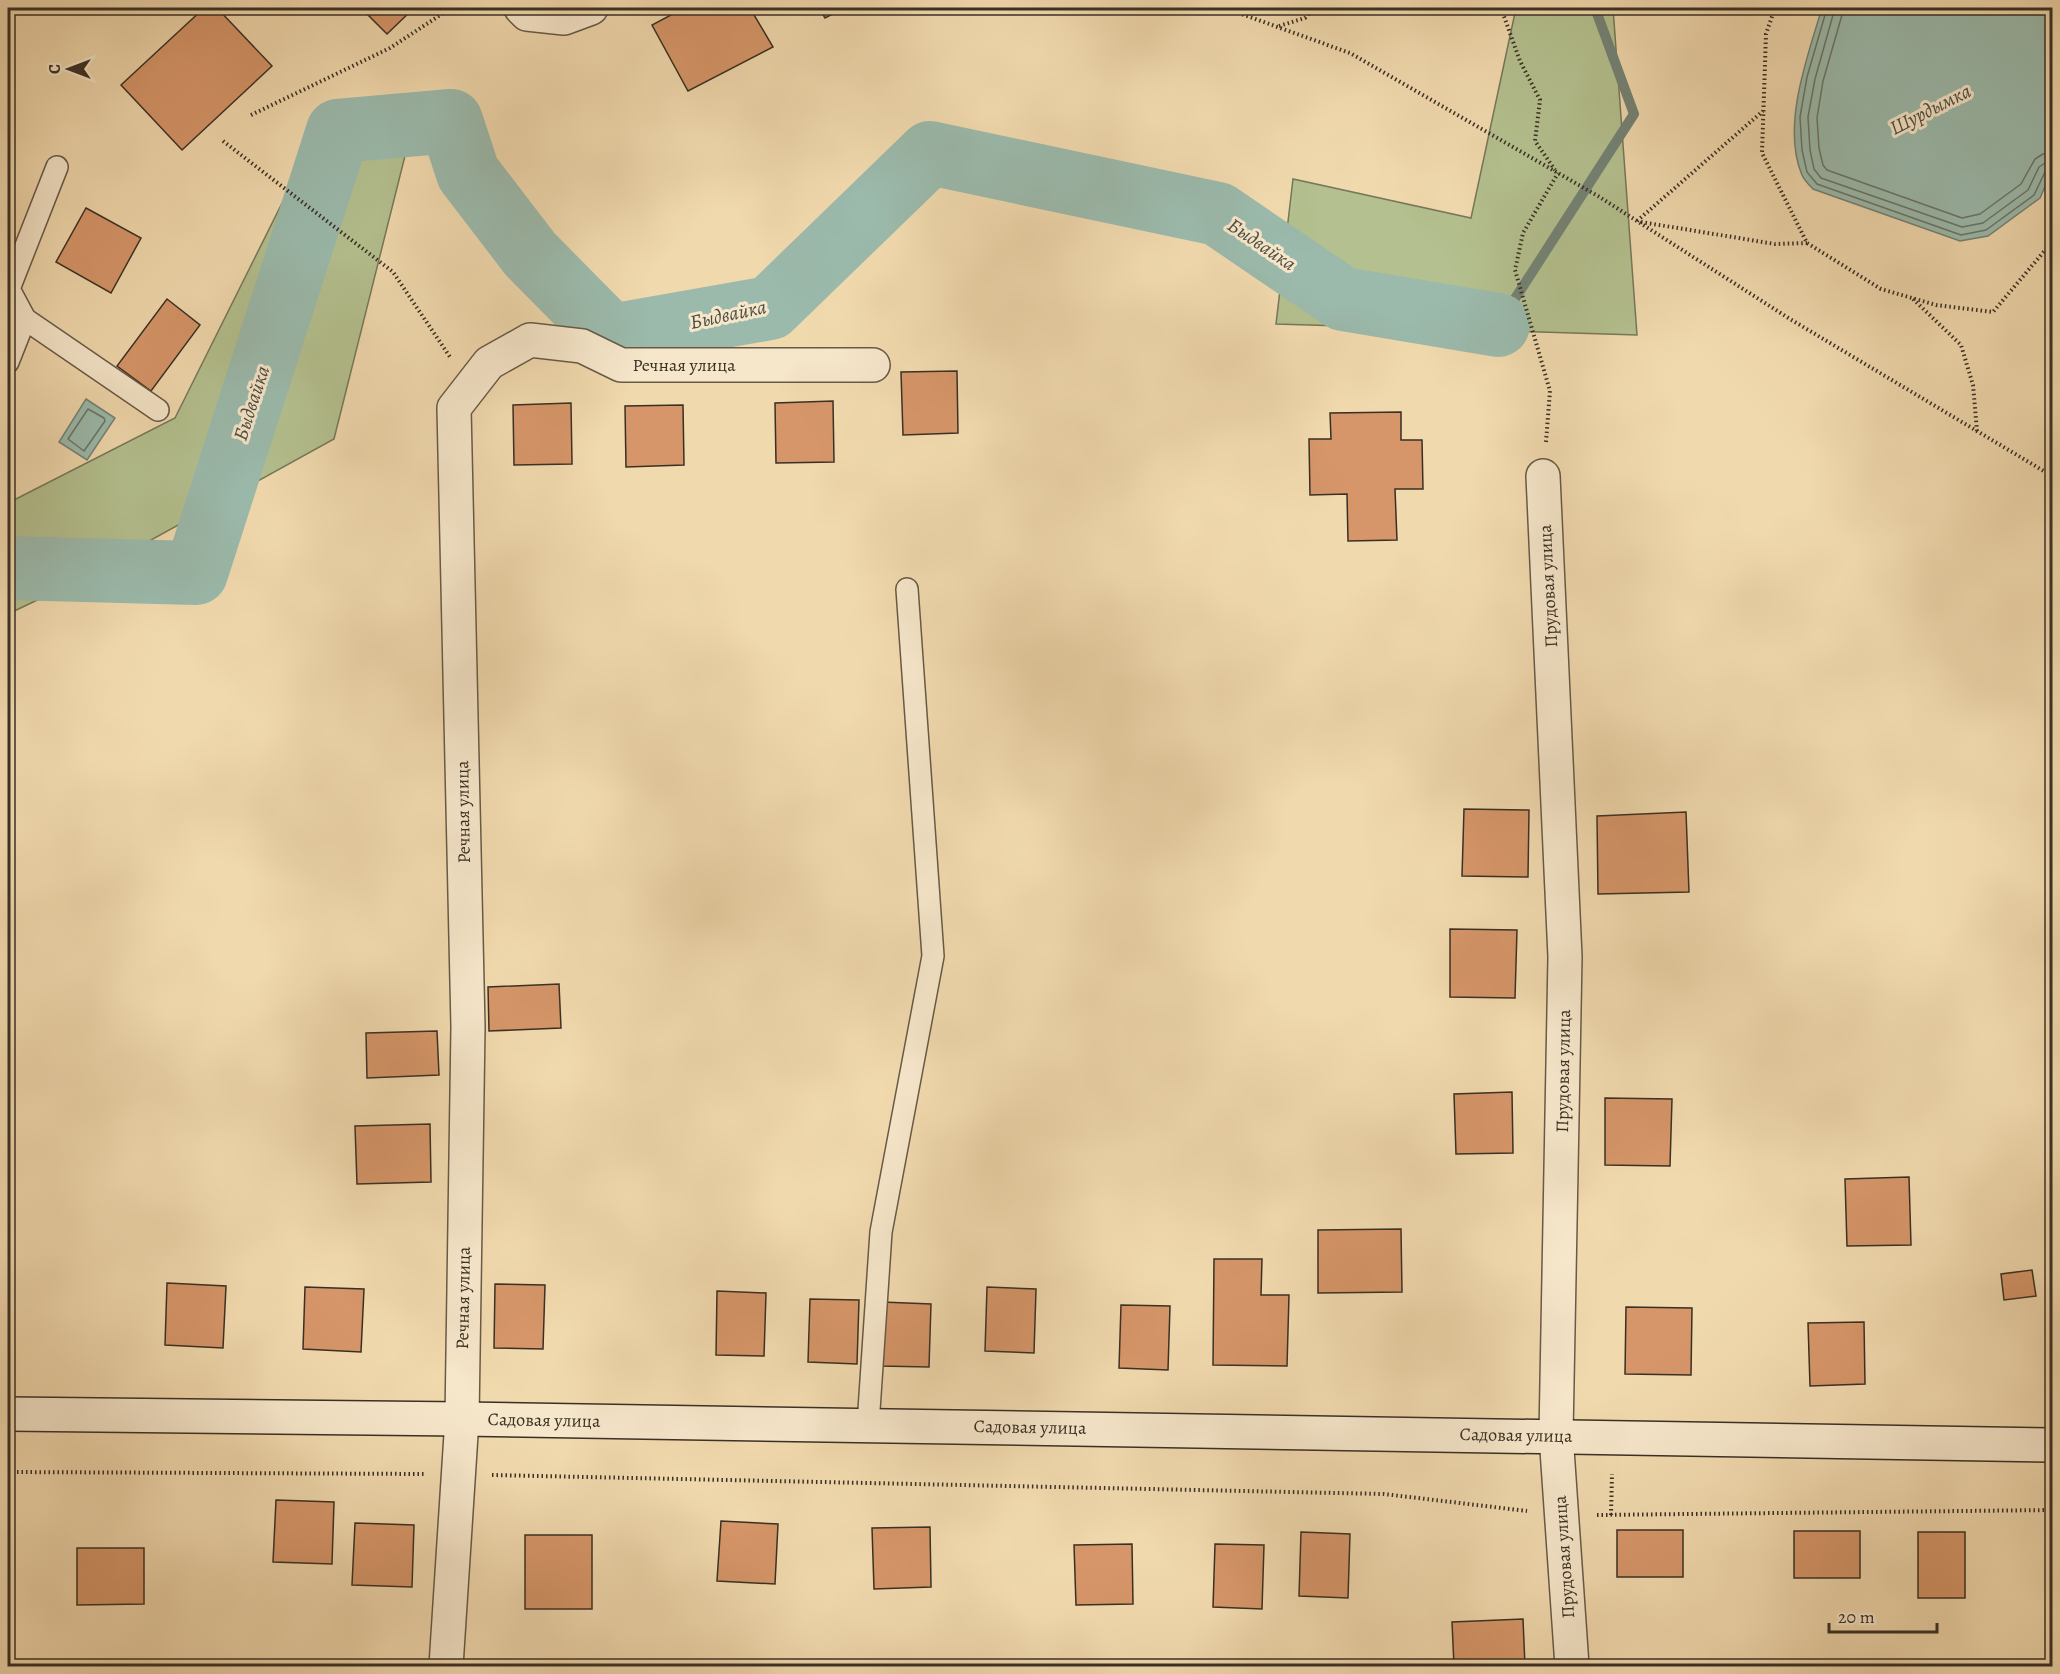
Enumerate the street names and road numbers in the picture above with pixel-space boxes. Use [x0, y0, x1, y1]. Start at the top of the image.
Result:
street label: Речная улица [633, 353, 736, 377]
street label: Прудовая улица [1533, 523, 1563, 648]
street label: Речная улица [450, 760, 476, 864]
street label: Прудовая улица [1550, 1009, 1576, 1133]
street label: Речная улица [450, 1246, 476, 1350]
street label: Садовая улица [488, 1407, 601, 1433]
street label: Садовая улица [974, 1414, 1087, 1440]
street label: Садовая улица [1460, 1422, 1573, 1448]
street label: Прудовая улица [1548, 1494, 1580, 1619]

